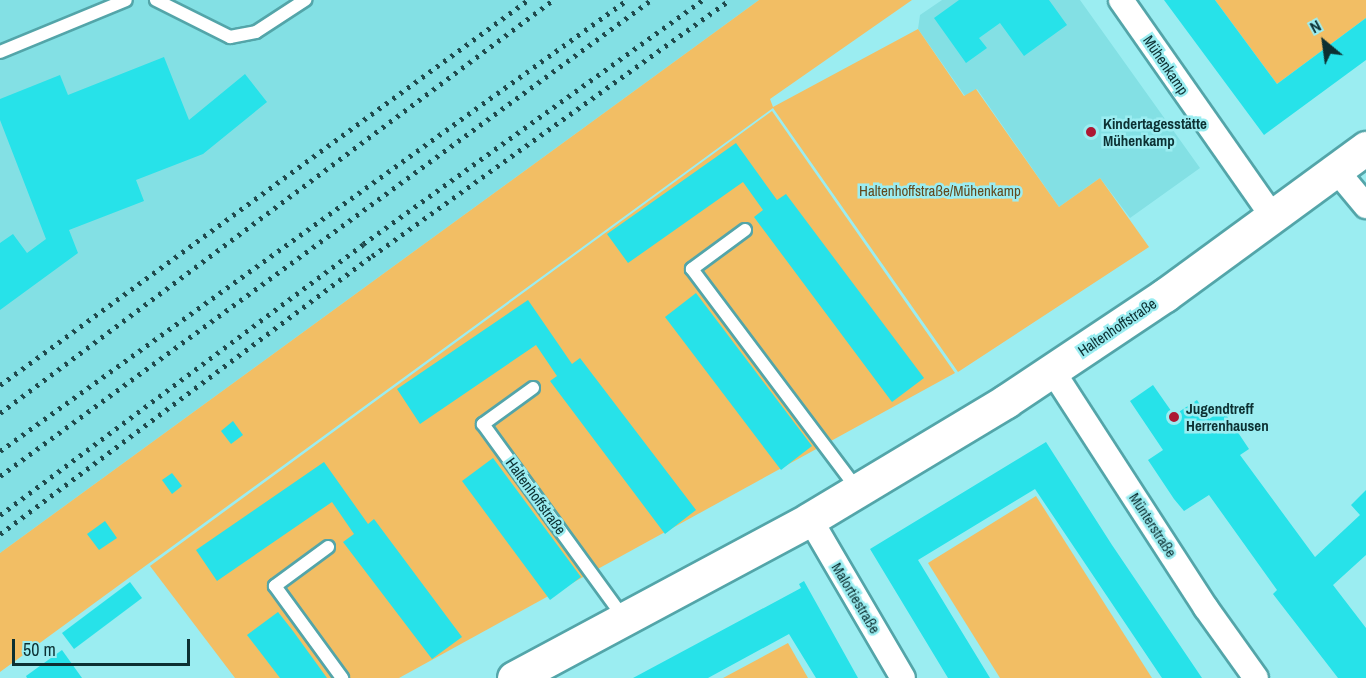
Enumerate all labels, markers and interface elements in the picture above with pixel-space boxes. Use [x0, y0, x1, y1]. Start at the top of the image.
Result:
north arrow [1294, 12, 1354, 72]
text: N [1306, 14, 1325, 38]
street label: Mühenkamp [1140, 32, 1192, 98]
place label: Kindertagesstätte Mühenkamp [1103, 114, 1207, 149]
marker: Kindertagesstätte Mühenkamp [1084, 125, 1098, 139]
park label: Haltenhoffstraße/Mühenkamp [859, 182, 1021, 200]
street label: Haltenhoffstraße [1074, 294, 1160, 360]
place label: Jugendtreff Herrenhausen [1186, 399, 1269, 434]
marker: Jugendtreff Herrenhausen [1167, 410, 1181, 424]
street label: Haltenhoffstraße [502, 454, 570, 538]
street label: Münterstraße [1126, 489, 1180, 561]
street label: Malortiestraße [828, 559, 884, 637]
scale bar [15, 627, 194, 665]
text: 50 m [23, 637, 56, 662]

